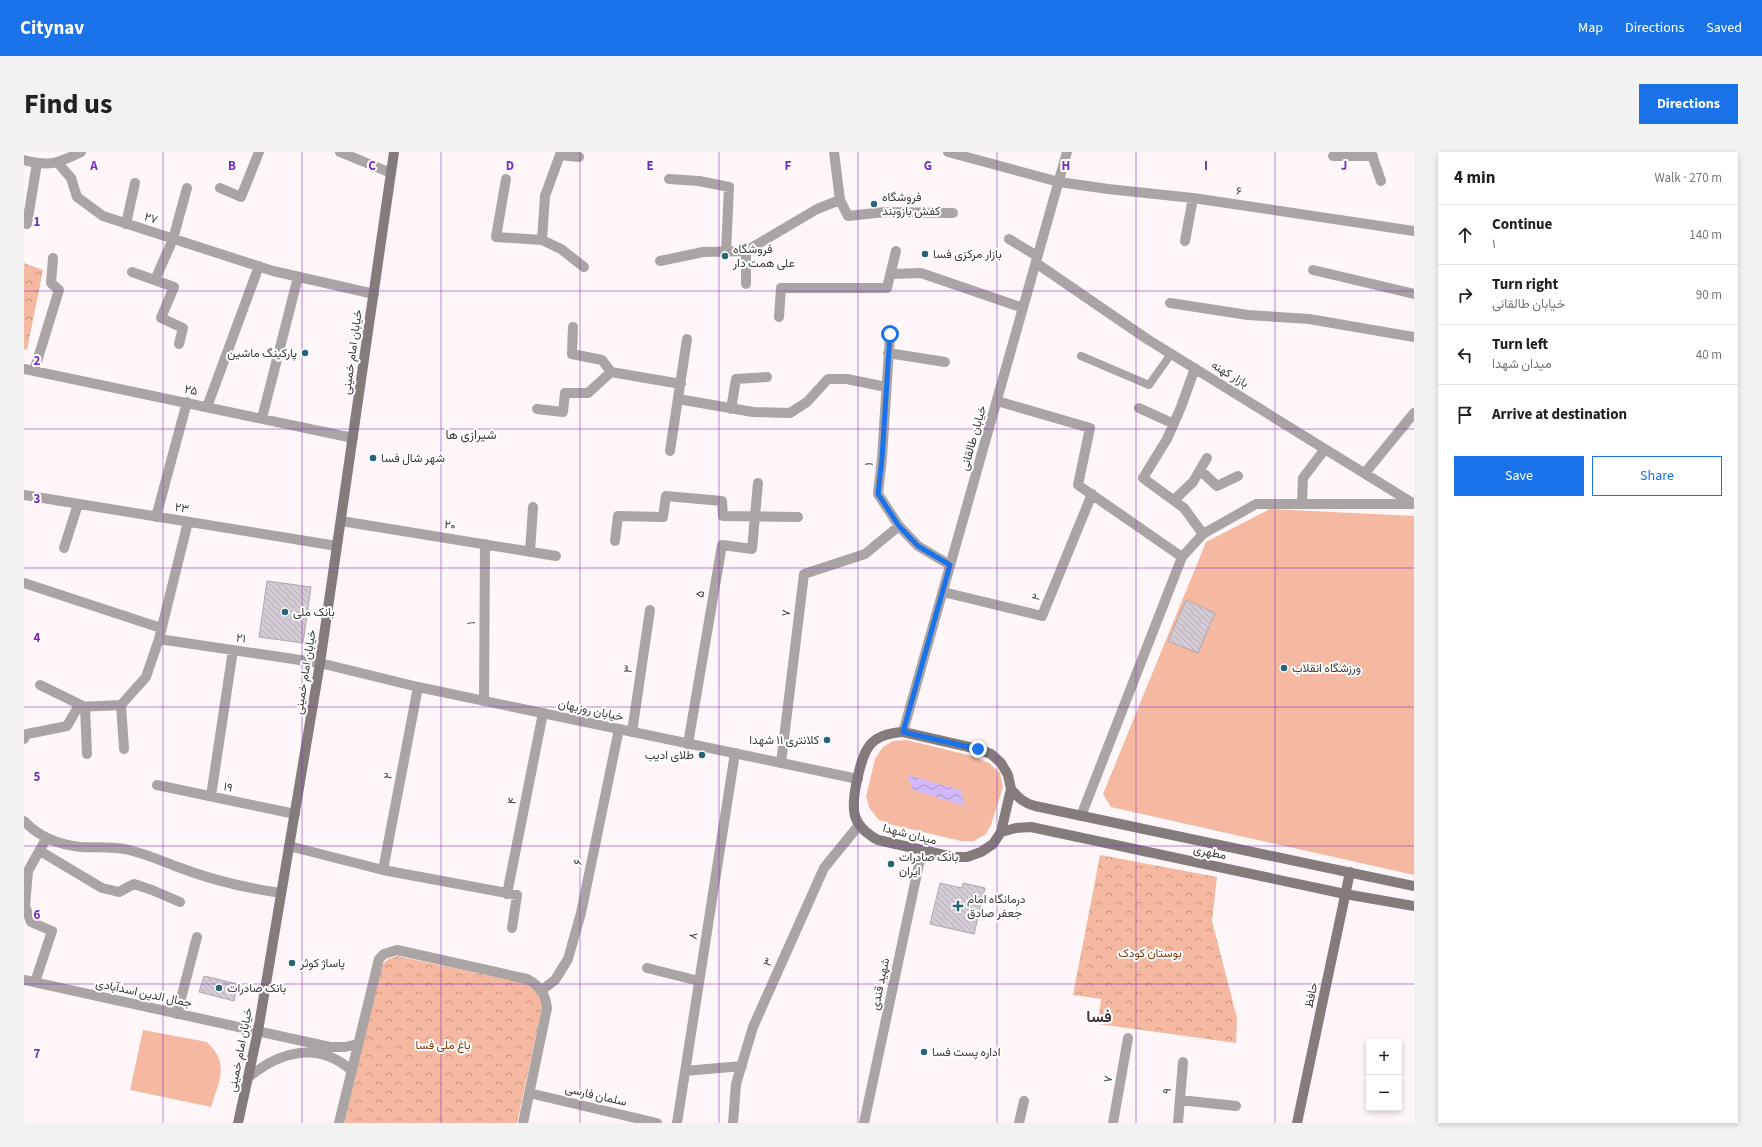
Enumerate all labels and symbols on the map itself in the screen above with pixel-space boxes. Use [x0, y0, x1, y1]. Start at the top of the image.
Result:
text: A [89, 157, 98, 175]
text: B [228, 157, 236, 175]
text: C [368, 157, 376, 175]
text: D [506, 157, 514, 175]
text: E [646, 157, 654, 175]
text: F [785, 157, 792, 175]
text: G [924, 157, 932, 175]
text: H [1062, 157, 1070, 175]
text: I [1204, 157, 1208, 175]
text: J [1341, 157, 1347, 175]
street label: ۶ [1235, 183, 1243, 200]
place label: فروشگاه کفش بازوبند [882, 189, 940, 220]
marker: فروشگاه کفش بازوبند [869, 199, 879, 209]
street label: ۲۷ [142, 208, 160, 229]
text: 1 [34, 213, 41, 231]
place label: فروشگاه علی همت دار [732, 241, 795, 272]
place label: بازار مرکزی فسا [933, 246, 1002, 263]
marker: بازار مرکزی فسا [920, 249, 930, 259]
marker: فروشگاه علی همت دار [720, 251, 730, 261]
street label: خیابان امام خمینی [338, 308, 367, 396]
route start [881, 325, 899, 343]
place label: پارکینگ ماشین [227, 345, 297, 362]
marker: پارکینگ ماشین [300, 348, 310, 358]
text: 2 [34, 352, 41, 370]
street label: بازار کهنه [1208, 357, 1252, 392]
street label: ۲۵ [183, 381, 199, 400]
street label: خیابان طالقانی [956, 403, 991, 473]
district label: شیرازی ها [445, 426, 497, 444]
place label: شهر شال فسا [381, 450, 445, 467]
marker: شهر شال فسا [368, 453, 378, 463]
street label: ۱ [861, 461, 878, 467]
text: 3 [34, 490, 41, 508]
street label: ۲۳ [174, 499, 190, 518]
street label: ۲۰ [443, 516, 457, 535]
street label: ۵ [692, 589, 709, 599]
street label: ۲ [1027, 591, 1046, 603]
place label: بانک ملی [293, 604, 335, 621]
marker: بانک ملی [280, 607, 290, 617]
street label: ۷ [778, 609, 795, 618]
street label: ۱ [463, 621, 480, 625]
street label: خیابان امام خمینی [290, 628, 321, 716]
text: 4 [34, 629, 41, 647]
street label: ۲۱ [235, 629, 247, 648]
place label: ورزشگاه انقلاب [1292, 660, 1361, 677]
marker: ورزشگاه انقلاب [1279, 663, 1289, 673]
street label: ۳ [619, 664, 638, 674]
street label: خیابان روزبهان [557, 695, 625, 726]
place label: کلانتری ۱۱ شهدا [749, 732, 819, 749]
marker: کلانتری ۱۱ شهدا [822, 735, 832, 745]
route end [969, 740, 987, 758]
place label: طلای ادیب [645, 747, 694, 764]
marker: طلای ادیب [697, 750, 707, 760]
text: 5 [34, 768, 41, 786]
street label: ۲ [380, 771, 397, 781]
street label: ۱۹ [222, 778, 234, 797]
street label: ۴ [503, 796, 522, 806]
street label: میدان شهدا [881, 820, 939, 849]
street label: مطهری [1192, 841, 1228, 864]
place label: بانک صادرات ایران [899, 849, 958, 880]
street label: ۶ [570, 857, 587, 867]
marker: بانک صادرات ایران [886, 859, 896, 869]
place label: درمانگاه امام جعفر صادق [967, 891, 1026, 922]
marker: درمانگاه امام جعفر صادق [952, 900, 964, 912]
text: 6 [34, 906, 41, 924]
street label: ۸ [685, 931, 702, 941]
park label: بوستان کودک [1118, 945, 1182, 962]
place label: پاساژ کوثر [299, 955, 345, 972]
street label: ۳ [759, 955, 778, 969]
street label: شهید قندی [867, 956, 894, 1012]
marker: پاساژ کوثر [287, 958, 297, 968]
street label: جمال الدین اسدآبادی [94, 975, 194, 1012]
place label: بانک صادرات [227, 980, 286, 997]
street label: حافظ [1300, 981, 1322, 1010]
marker: بانک صادرات [214, 983, 224, 993]
street label: خیابان امام خمینی [224, 1006, 257, 1094]
district label: فسا [1086, 1006, 1112, 1028]
park label: باغ ملی فسا [415, 1037, 471, 1054]
place label: اداره پست فسا [932, 1044, 1001, 1061]
text: 7 [34, 1045, 41, 1063]
marker: اداره پست فسا [919, 1047, 929, 1057]
street label: ۷ [1100, 1074, 1117, 1084]
street label: سلمان فارسی [563, 1080, 628, 1111]
street label: ۹ [1159, 1087, 1176, 1095]

